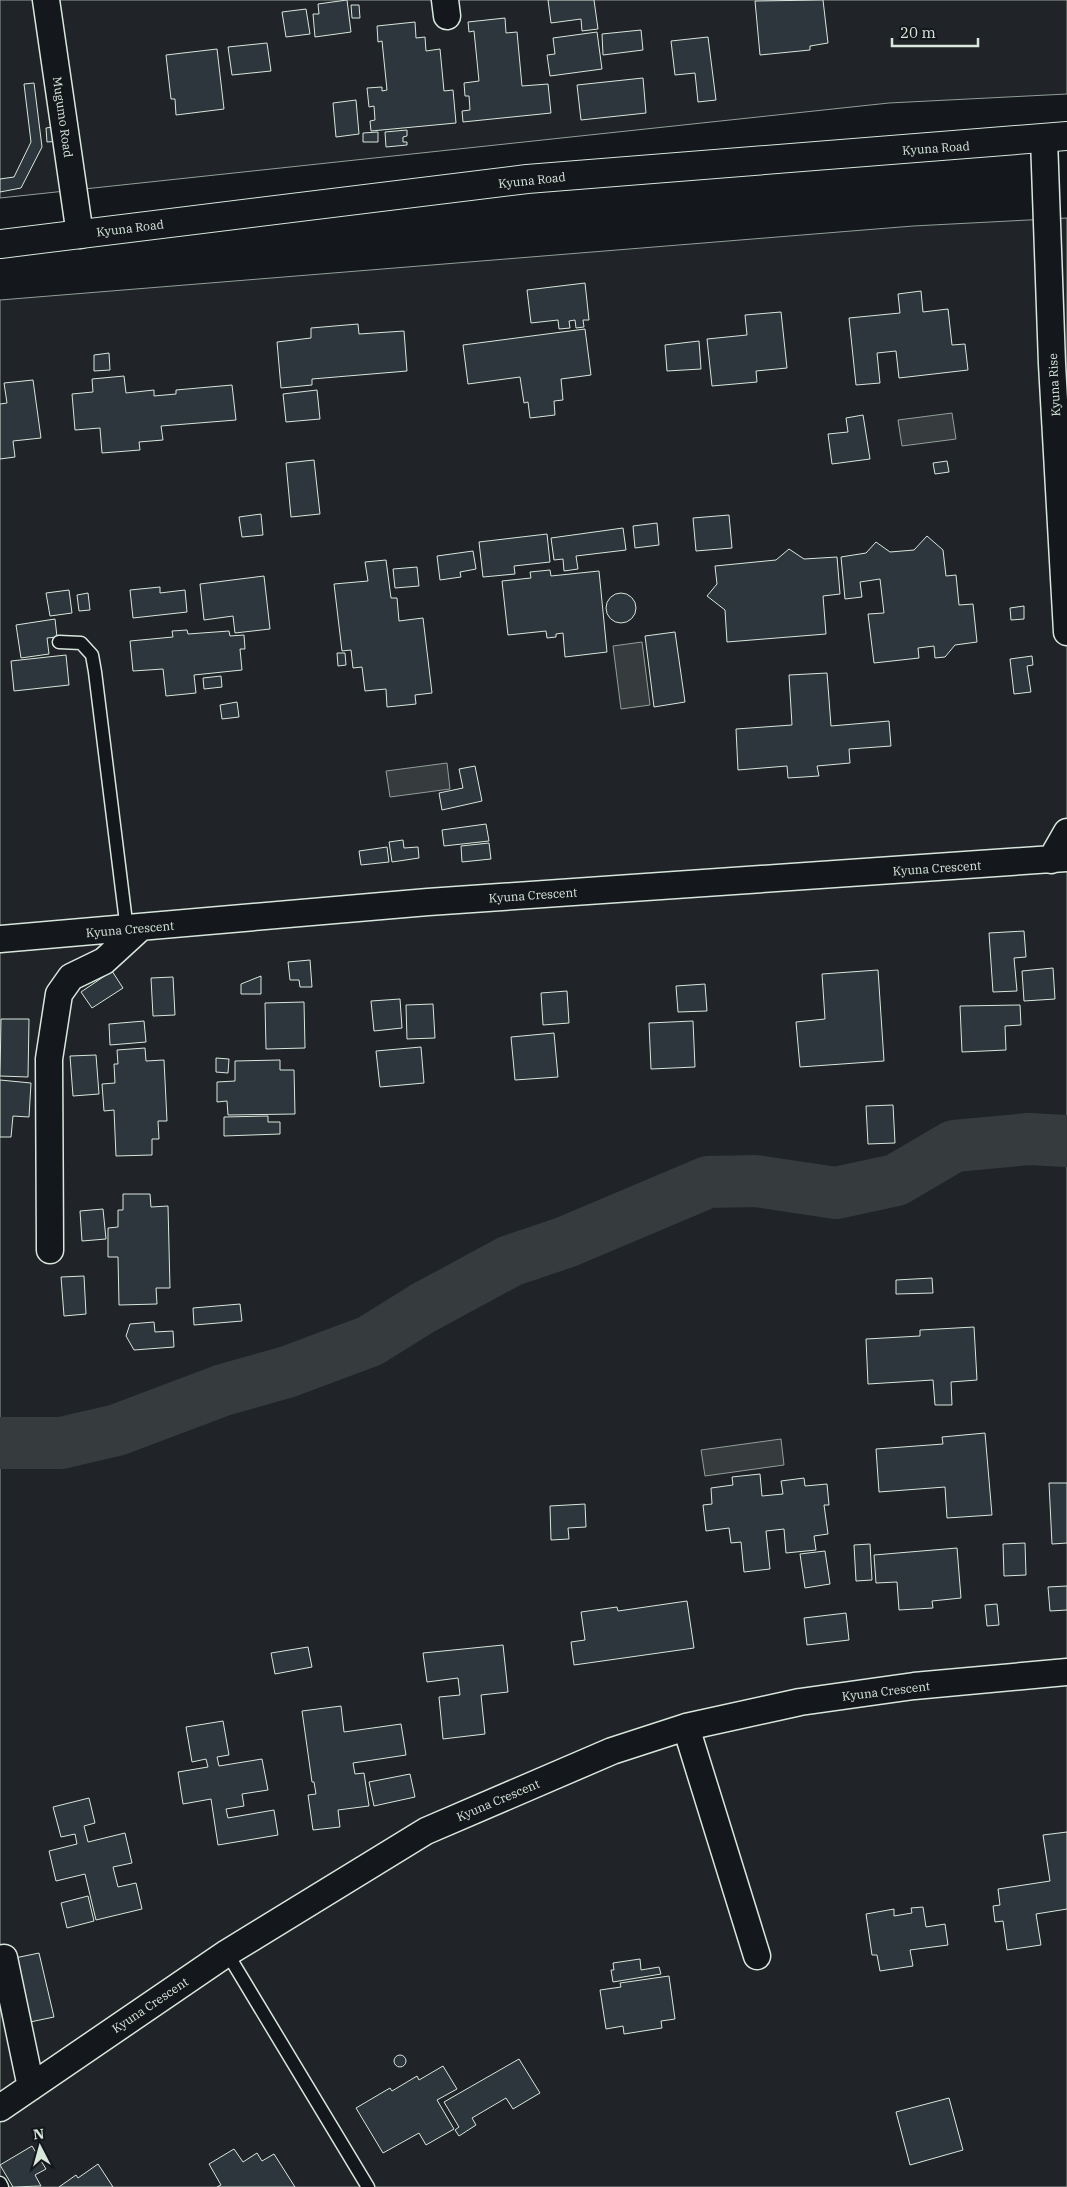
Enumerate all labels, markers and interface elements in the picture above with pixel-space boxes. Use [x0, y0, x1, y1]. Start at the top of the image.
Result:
scale bar [892, 15, 978, 47]
text: 20 m [900, 23, 936, 42]
street label: Mugumo Road [50, 76, 76, 158]
street label: Kyuna Road [902, 138, 970, 158]
street label: Kyuna Road [498, 169, 566, 191]
street label: Kyuna Road [95, 216, 165, 240]
street label: Kyuna Rise [1045, 353, 1063, 417]
street label: Kyuna Crescent [892, 857, 982, 879]
street label: Kyuna Crescent [488, 884, 578, 906]
street label: Kyuna Crescent [85, 918, 175, 940]
street label: Kyuna Crescent [841, 1678, 931, 1704]
street label: Kyuna Crescent [454, 1776, 542, 1824]
street label: Kyuna Crescent [109, 1974, 191, 2036]
north arrow [15, 2122, 65, 2172]
text: N [32, 2125, 45, 2144]

